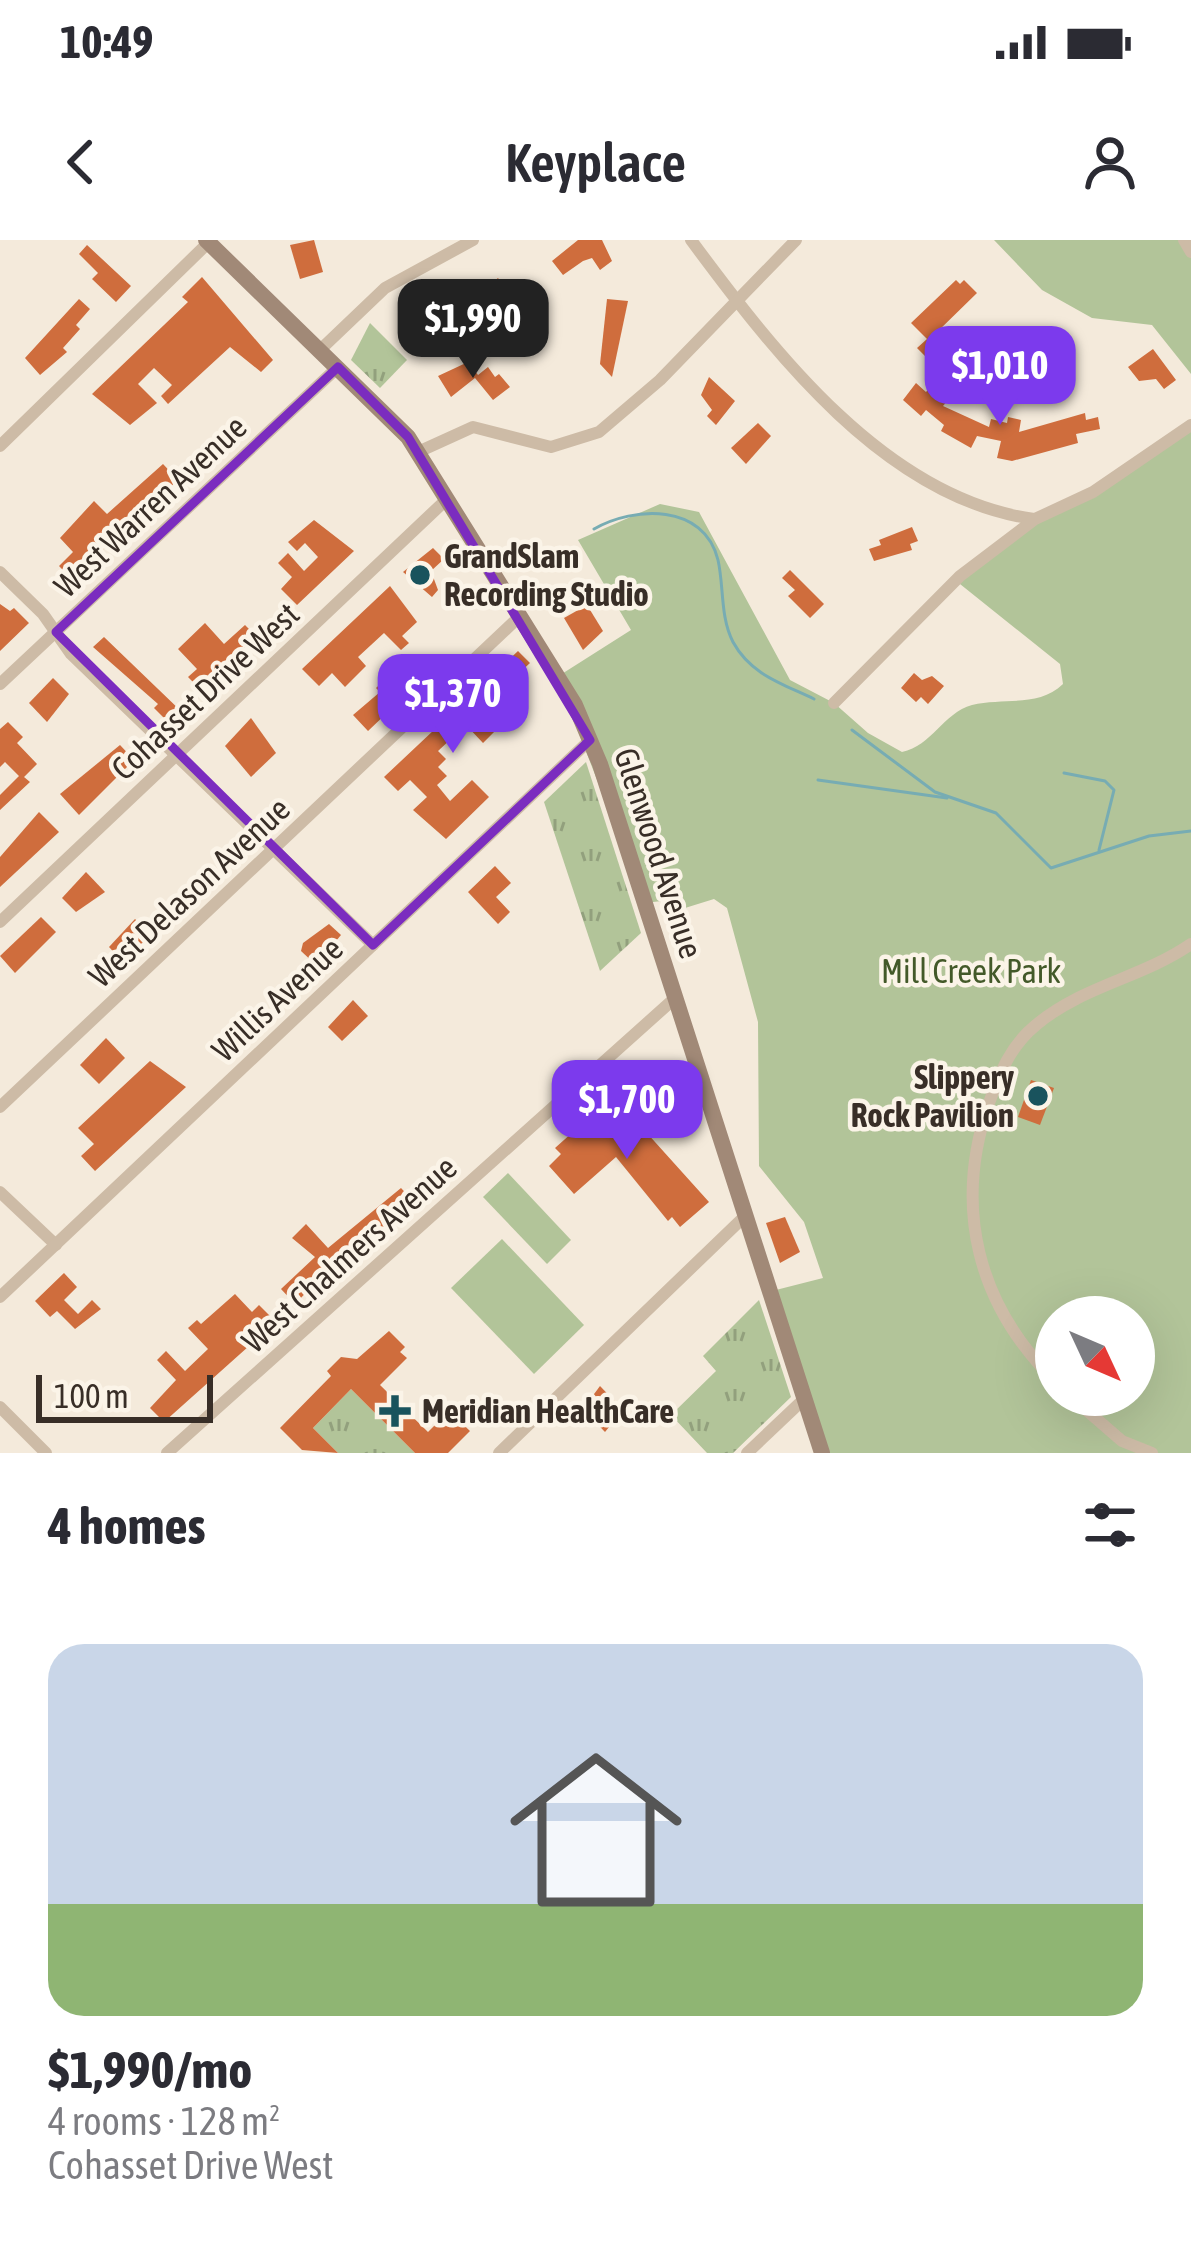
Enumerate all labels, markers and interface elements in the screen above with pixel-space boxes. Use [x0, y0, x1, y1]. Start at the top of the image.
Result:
text: 10:49 [60, 16, 154, 68]
icon: back [48, 129, 114, 195]
icon: person [1077, 129, 1143, 195]
text: Keyplace [505, 132, 686, 193]
pin: $1,990 [375, 279, 571, 381]
text: $1,990 [425, 296, 521, 340]
pin: $1,010 [902, 326, 1098, 428]
text: $1,010 [952, 343, 1048, 387]
street label: West Warren Avenue [46, 407, 254, 605]
place label: GrandSlam Recording Studio [444, 537, 649, 613]
marker: GrandSlam Recording Studio [407, 562, 433, 588]
street label: Cohasset Drive West [104, 595, 306, 787]
pin: $1,370 [355, 654, 551, 756]
text: $1,370 [405, 671, 501, 715]
street label: Glenwood Avenue [607, 743, 711, 963]
street label: West Delason Avenue [81, 789, 297, 995]
street label: Willis Avenue [204, 929, 350, 1069]
park label: Mill Creek Park [881, 952, 1061, 990]
place label: Slippery Rock Pavilion [851, 1058, 1014, 1134]
pin: $1,700 [529, 1060, 725, 1162]
text: $1,700 [579, 1077, 675, 1121]
marker: Slippery Rock Pavilion [1025, 1083, 1051, 1109]
street label: West Chalmers Avenue [234, 1148, 464, 1360]
north arrow [1035, 1296, 1155, 1416]
map controls [1035, 1296, 1155, 1416]
scale bar [36, 1369, 213, 1422]
text: 100 m [54, 1377, 129, 1415]
place label: Meridian HealthCare [422, 1392, 674, 1430]
marker: Meridian HealthCare [379, 1395, 411, 1427]
icon: filters [1077, 1492, 1143, 1558]
text: 4 homes [48, 1496, 206, 1555]
icon: home [488, 1722, 704, 1938]
text: $1,990/mo [48, 2040, 252, 2099]
text: 4 rooms · 128 m² [48, 2099, 280, 2143]
text: Cohasset Drive West [48, 2143, 334, 2187]

